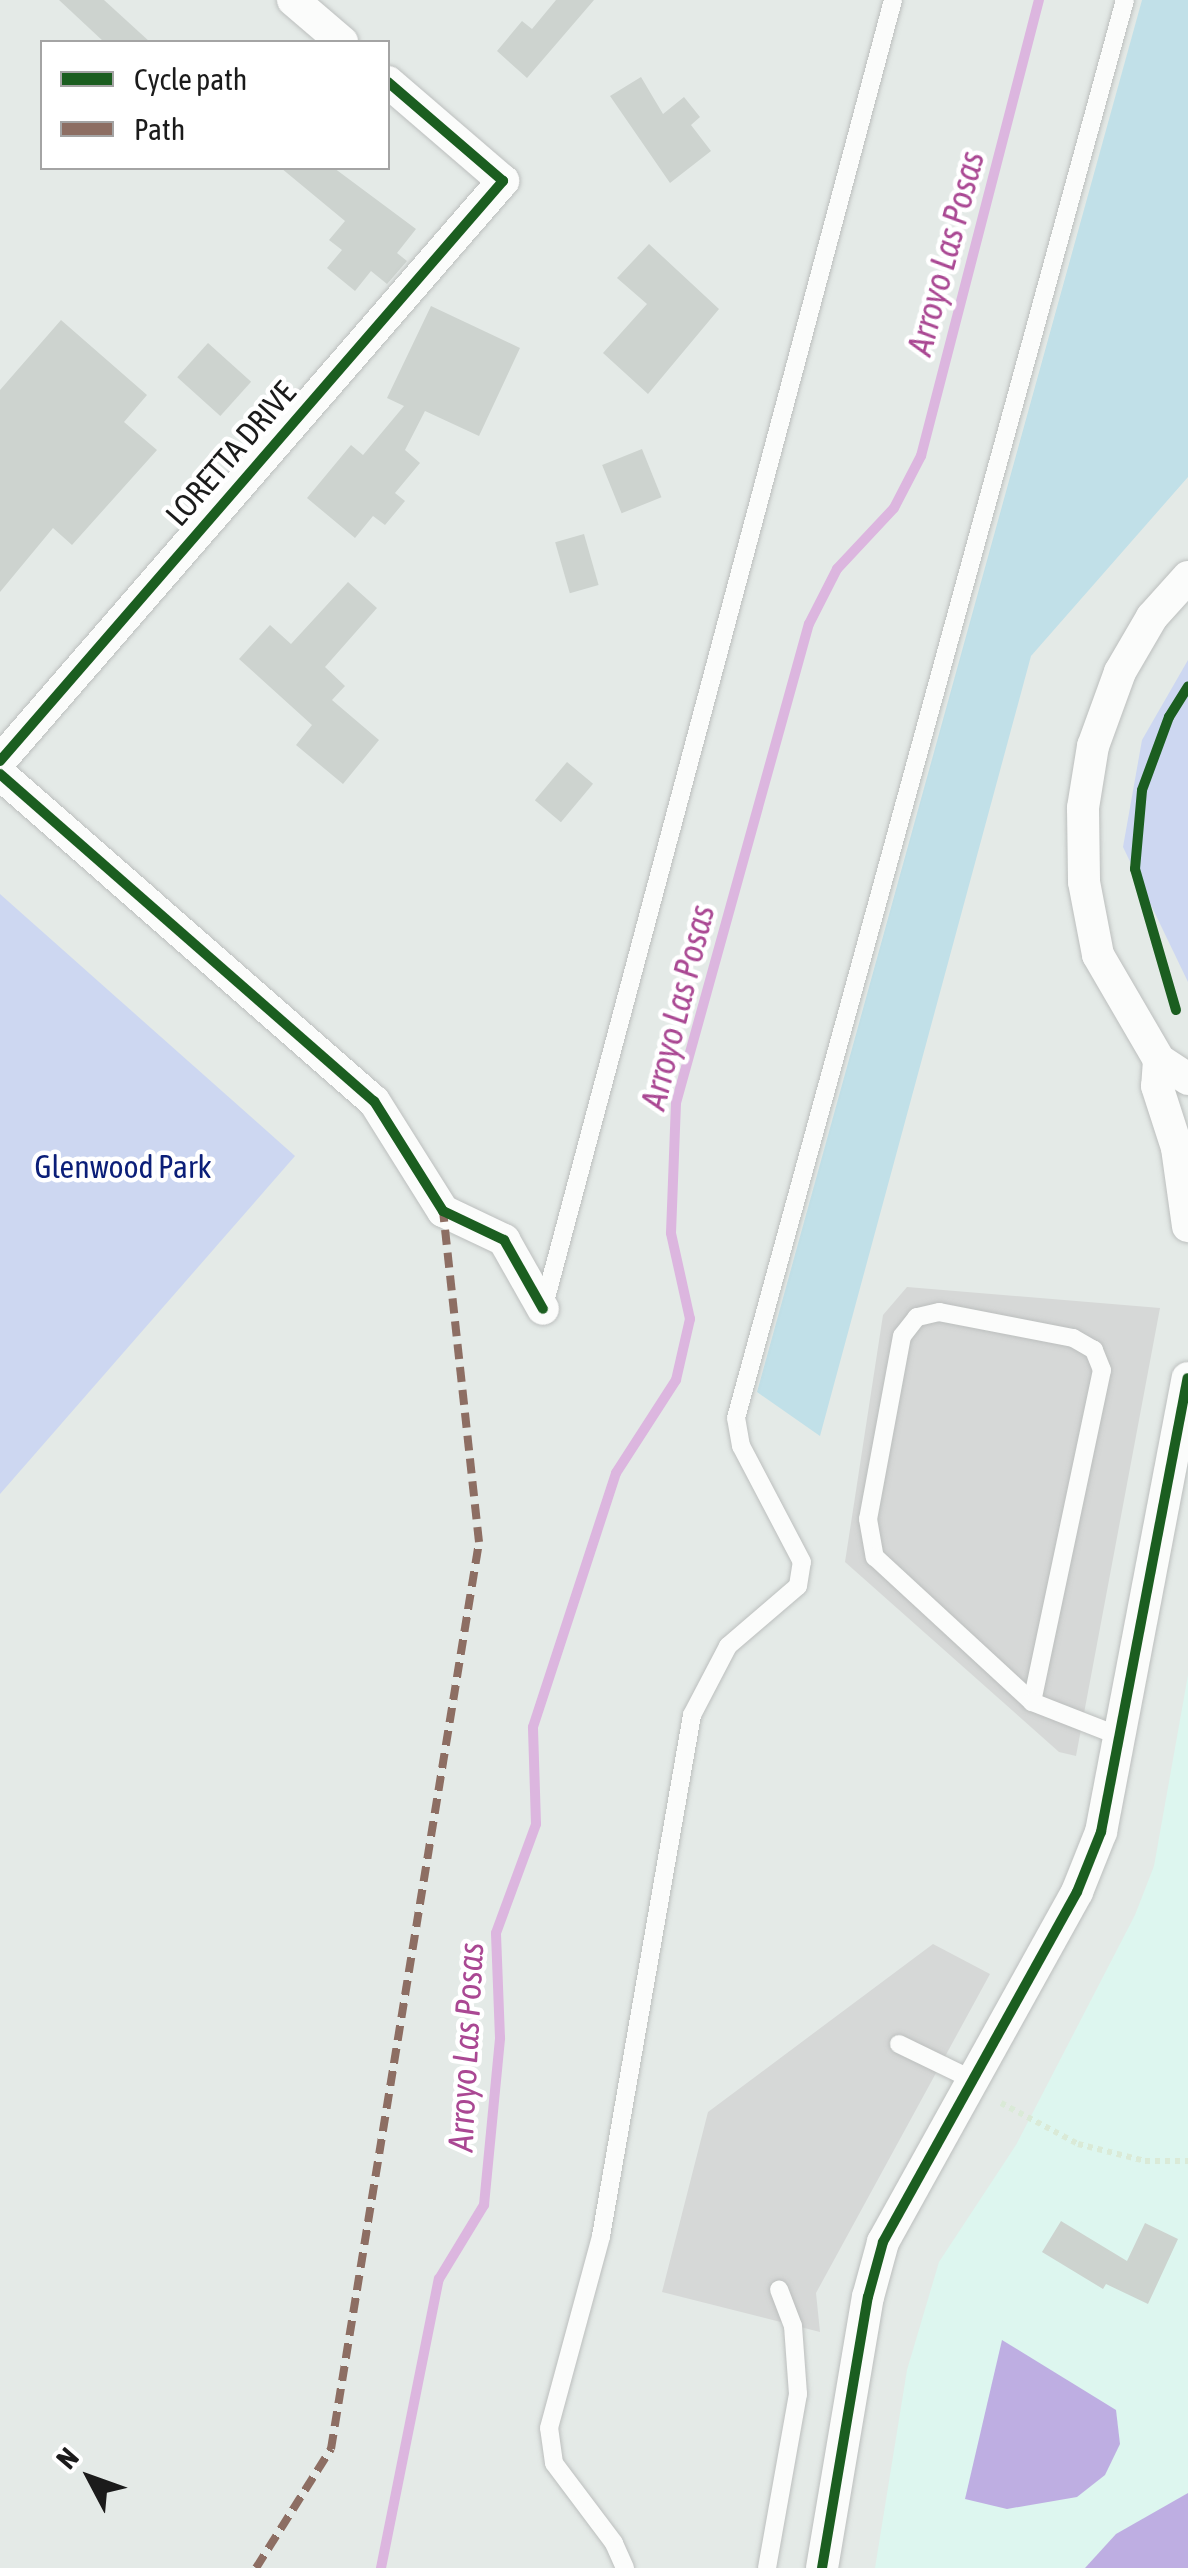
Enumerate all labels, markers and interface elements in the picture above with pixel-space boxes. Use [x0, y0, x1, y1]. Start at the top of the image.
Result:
legend [40, 40, 390, 170]
text: Cycle path [134, 62, 247, 96]
text: Path [134, 112, 185, 146]
water label: Arroyo Las Posas [898, 146, 992, 360]
street label: LORETTA DRIVE [158, 374, 304, 534]
water label: Arroyo Las Posas [631, 900, 723, 1114]
park label: Glenwood Park [34, 1148, 212, 1186]
water label: Arroyo Las Posas [439, 1941, 491, 2153]
north arrow [40, 2428, 140, 2528]
text: N [50, 2442, 85, 2475]

